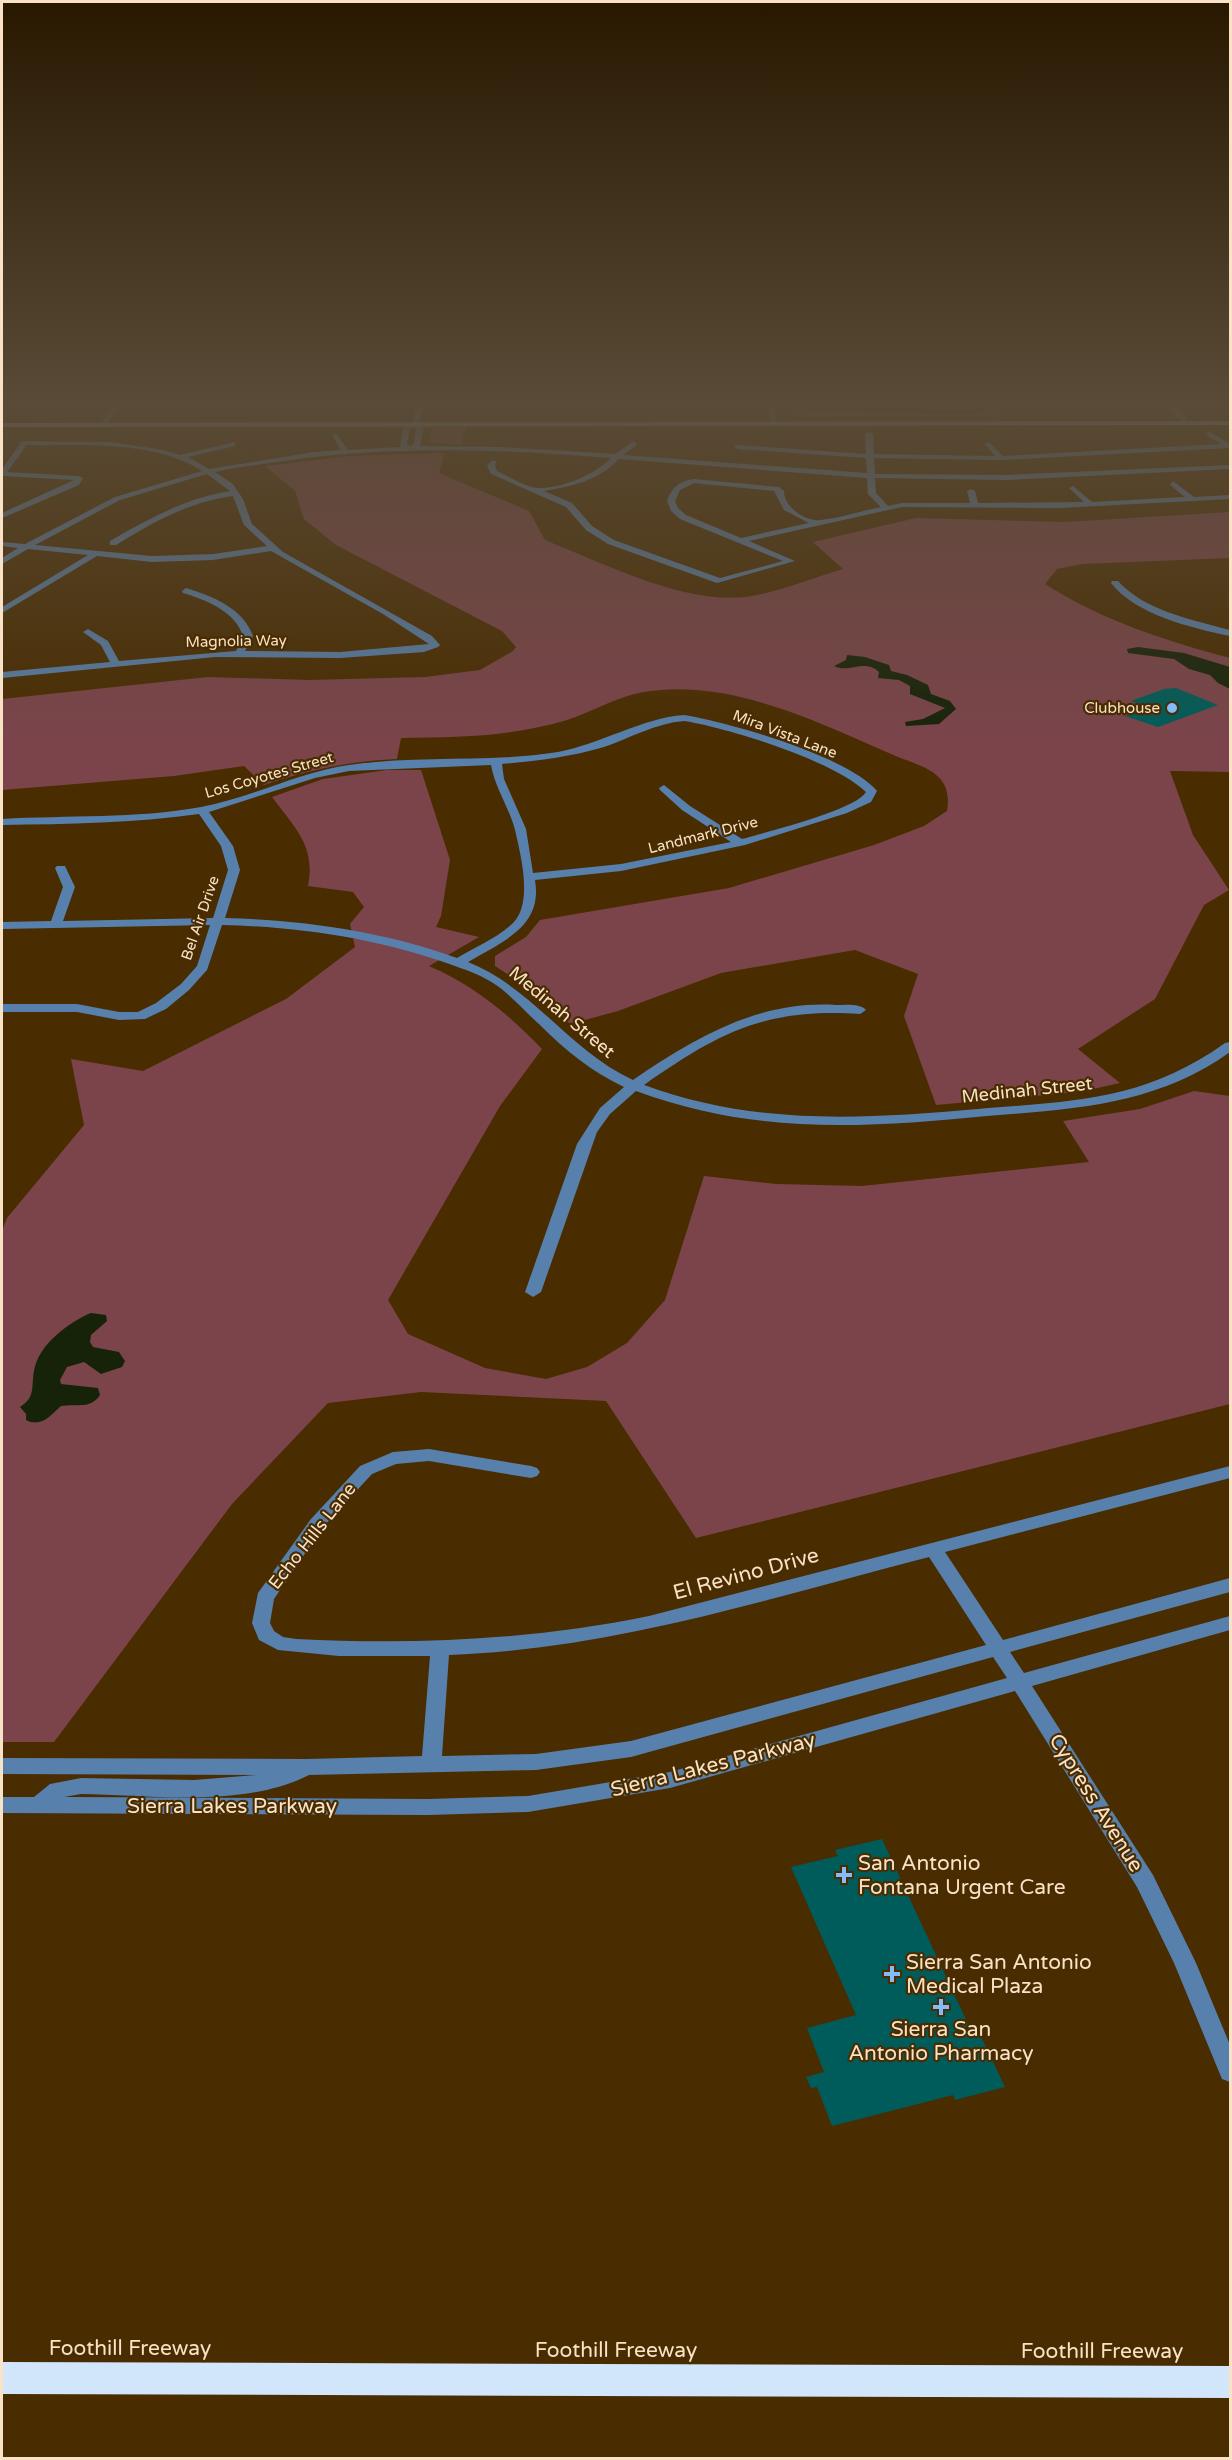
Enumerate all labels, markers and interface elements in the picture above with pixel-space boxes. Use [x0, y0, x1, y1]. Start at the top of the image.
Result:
street label: Magnolia Way [185, 631, 287, 651]
place label: Clubhouse [1084, 699, 1160, 717]
marker: Clubhouse [1165, 701, 1179, 715]
street label: Mira Vista Lane [730, 706, 840, 762]
street label: Los Coyotes Street [203, 748, 336, 802]
street label: Landmark Drive [646, 813, 760, 857]
street label: Bel Air Drive [177, 874, 223, 962]
street label: Medinah Street [505, 961, 619, 1063]
street label: Medinah Street [961, 1072, 1094, 1108]
street label: Echo Hills Lane [264, 1478, 360, 1594]
street label: El Revino Drive [670, 1542, 822, 1605]
street label: Sierra Lakes Parkway [608, 1727, 818, 1803]
street label: Cypress Avenue [1043, 1729, 1149, 1877]
street label: Sierra Lakes Parkway [127, 1794, 337, 1819]
place label: San Antonio Fontana Urgent Care [858, 1851, 1066, 1900]
marker: San Antonio Fontana Urgent Care [835, 1866, 853, 1884]
place label: Sierra San Antonio Medical Plaza [906, 1950, 1092, 1999]
marker: Sierra San Antonio Medical Plaza [883, 1965, 901, 1983]
marker: Sierra San Antonio Pharmacy [934, 2000, 948, 2014]
place label: Sierra San Antonio Pharmacy [848, 2017, 1034, 2066]
street label: Foothill Freeway [49, 2336, 211, 2361]
street label: Foothill Freeway [535, 2338, 697, 2363]
street label: Foothill Freeway [1021, 2339, 1183, 2364]

